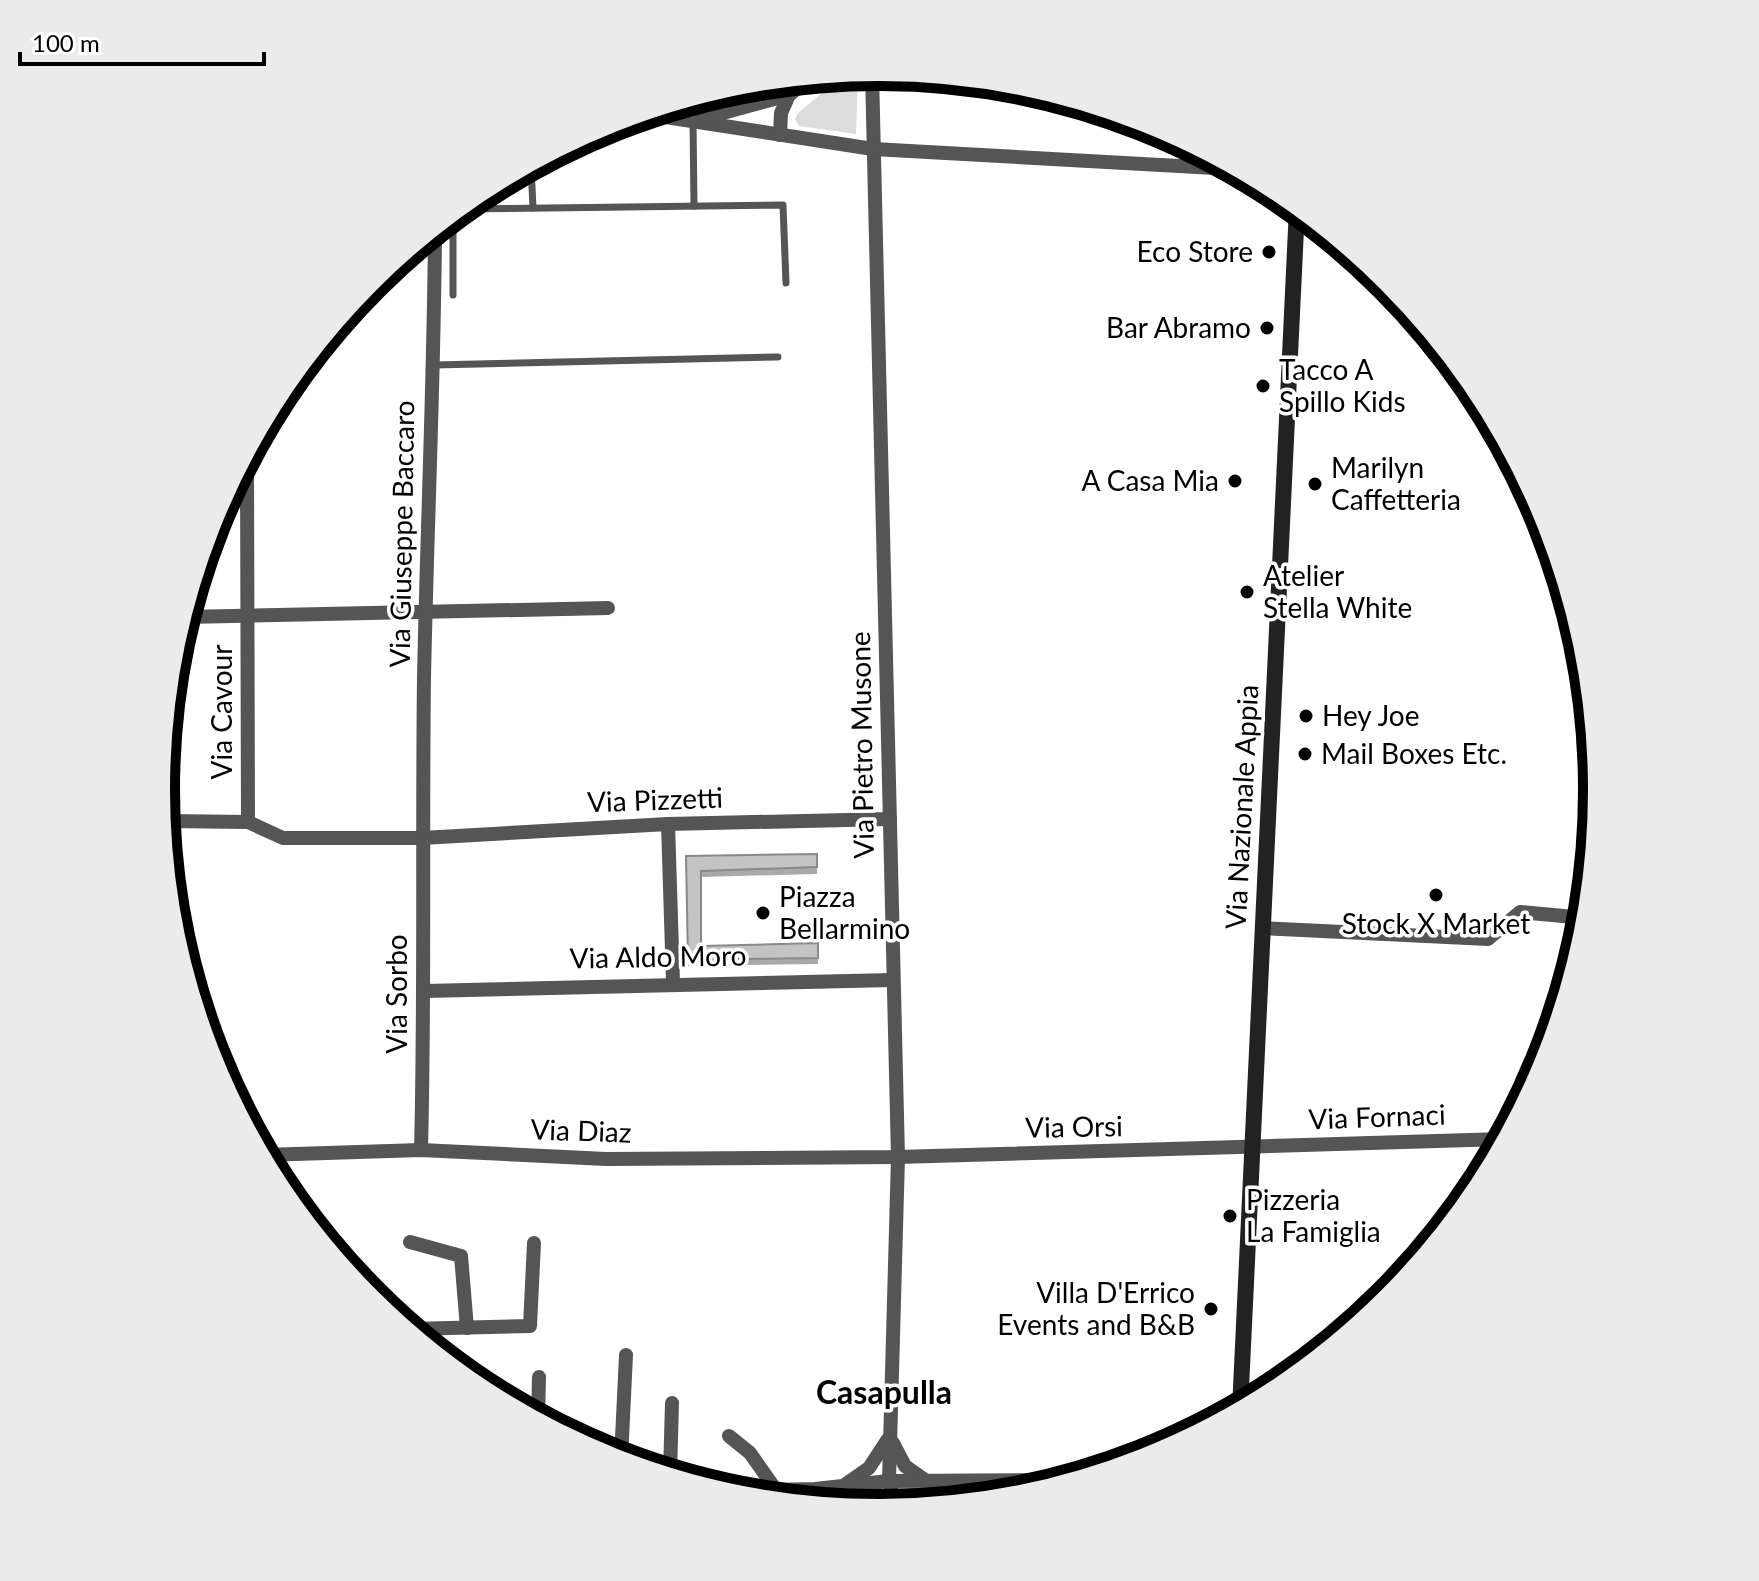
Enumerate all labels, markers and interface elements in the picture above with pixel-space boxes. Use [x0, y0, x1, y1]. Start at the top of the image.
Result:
scale bar [20, 16, 264, 66]
text: 100 m [32, 28, 100, 57]
place label: Eco Store [1137, 234, 1253, 268]
marker: Eco Store [1260, 243, 1278, 261]
place label: Bar Abramo [1106, 310, 1251, 344]
marker: Bar Abramo [1258, 319, 1276, 337]
place label: Tacco A Spillo Kids [1279, 352, 1406, 418]
marker: Tacco A Spillo Kids [1254, 377, 1272, 395]
street label: Via Giuseppe Baccaro [382, 400, 420, 668]
place label: Marilyn Caffetteria [1331, 450, 1461, 516]
place label: A Casa Mia [1082, 463, 1219, 497]
marker: A Casa Mia [1226, 472, 1244, 490]
marker: Marilyn Caffetteria [1306, 475, 1324, 493]
place label: Atelier Stella White [1263, 558, 1412, 624]
marker: Atelier Stella White [1238, 583, 1256, 601]
street label: Via Pietro Musone [842, 631, 880, 859]
street label: Via Cavour [204, 645, 238, 779]
street label: Via Nazionale Appia [1218, 684, 1264, 930]
place label: Hey Joe [1322, 698, 1419, 732]
marker: Hey Joe [1297, 707, 1315, 725]
place label: Mail Boxes Etc. [1321, 736, 1507, 770]
marker: Mail Boxes Etc. [1296, 745, 1314, 763]
street label: Via Pizzetti [586, 780, 724, 818]
place label: Piazza Bellarmino [779, 879, 910, 945]
marker: Stock X Market [1427, 886, 1445, 904]
marker: Piazza Bellarmino [754, 904, 772, 922]
place label: Stock X Market [1342, 906, 1530, 940]
street label: Via Sorbo [379, 934, 413, 1054]
street label: Via Aldo Moro [569, 937, 747, 975]
street label: Via Fornaci [1308, 1097, 1446, 1135]
street label: Via Orsi [1025, 1108, 1123, 1144]
street label: Via Diaz [530, 1111, 632, 1149]
place label: Pizzeria La Famiglia [1246, 1182, 1381, 1248]
marker: Pizzeria La Famiglia [1221, 1207, 1239, 1225]
place label: Villa D'Errico Events and B&B [997, 1275, 1195, 1341]
marker: Villa D'Errico Events and B&B [1202, 1300, 1220, 1318]
district label: Casapulla [816, 1372, 952, 1411]

